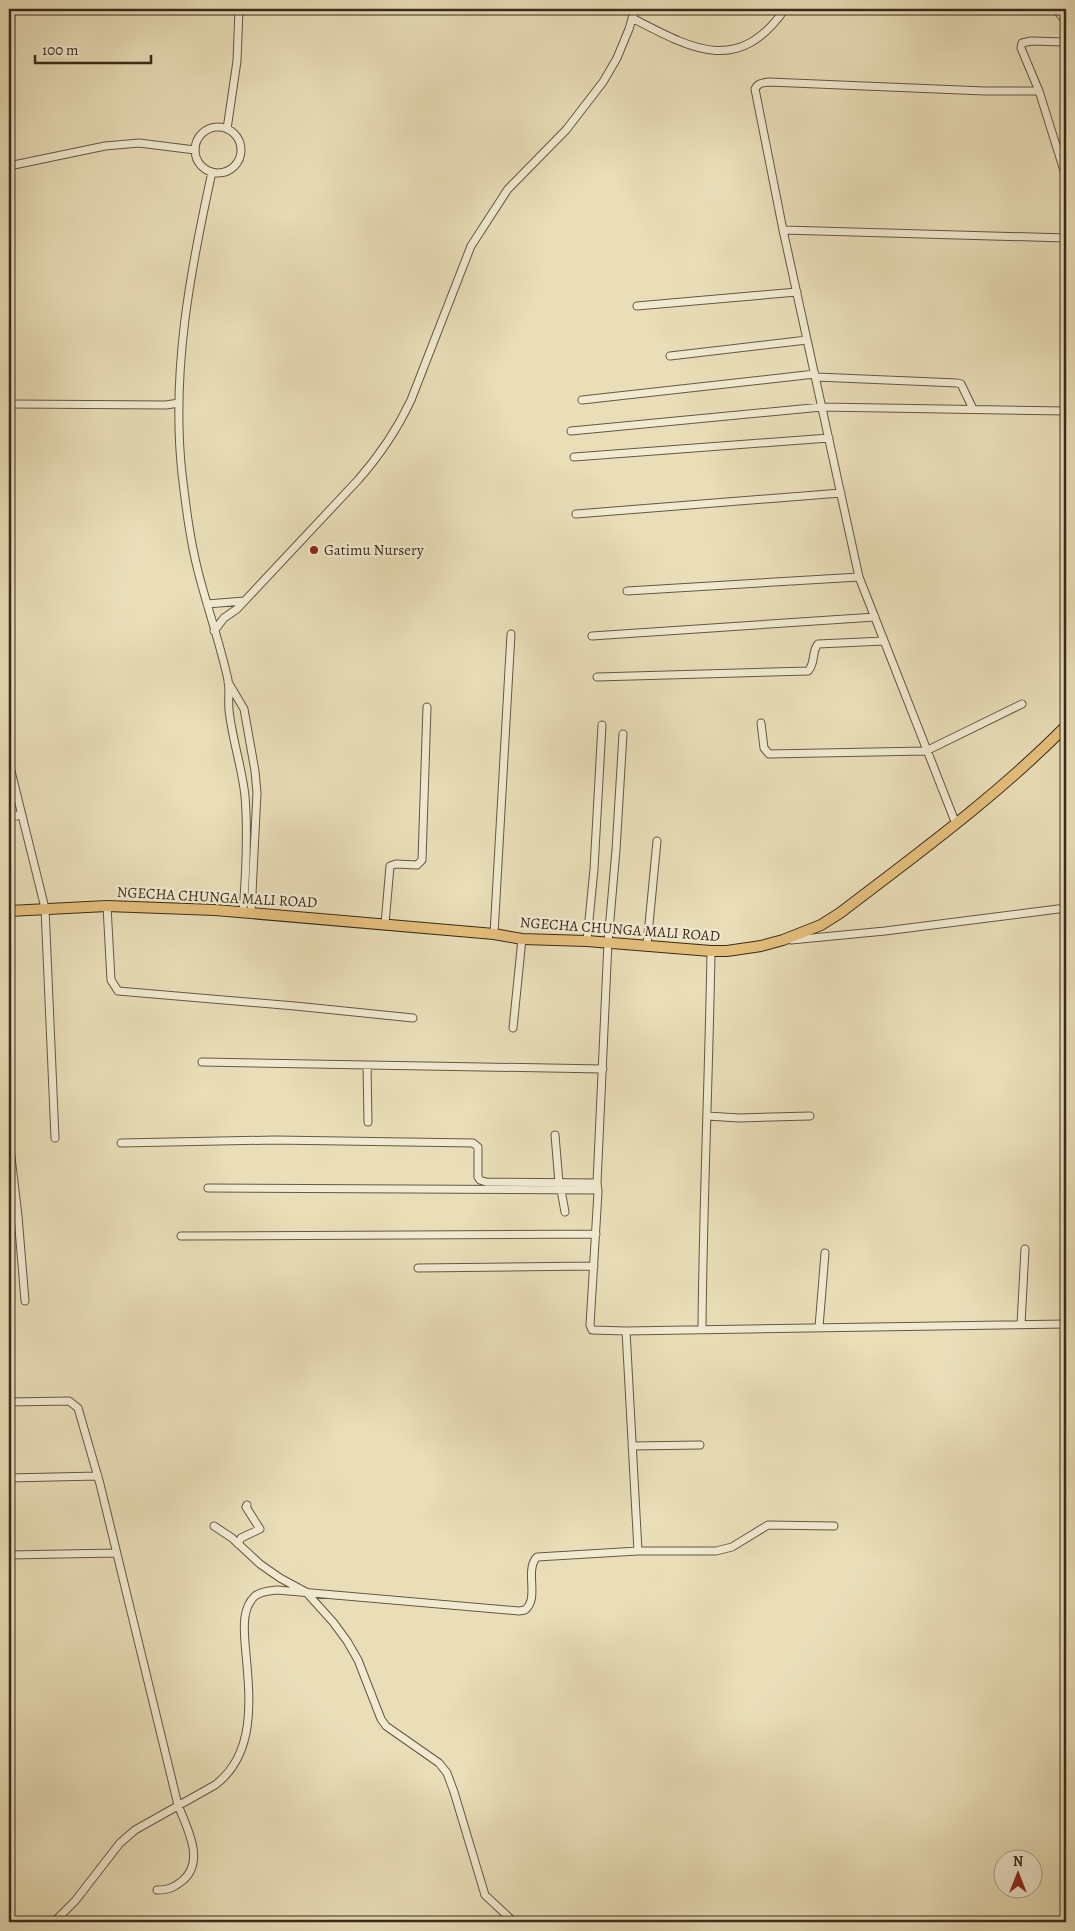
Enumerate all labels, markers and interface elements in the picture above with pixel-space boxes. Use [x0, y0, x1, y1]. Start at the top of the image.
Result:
scale bar [35, 32, 151, 64]
text: 100 m [42, 40, 79, 60]
place label: Gatimu Nursery [324, 540, 424, 560]
marker: Gatimu Nursery [308, 544, 320, 556]
street label: NGECHA CHUNGA MALI ROAD [116, 882, 318, 912]
street label: NGECHA CHUNGA MALI ROAD [519, 912, 721, 946]
north arrow [992, 1848, 1042, 1898]
text: N [1013, 1852, 1023, 1871]

